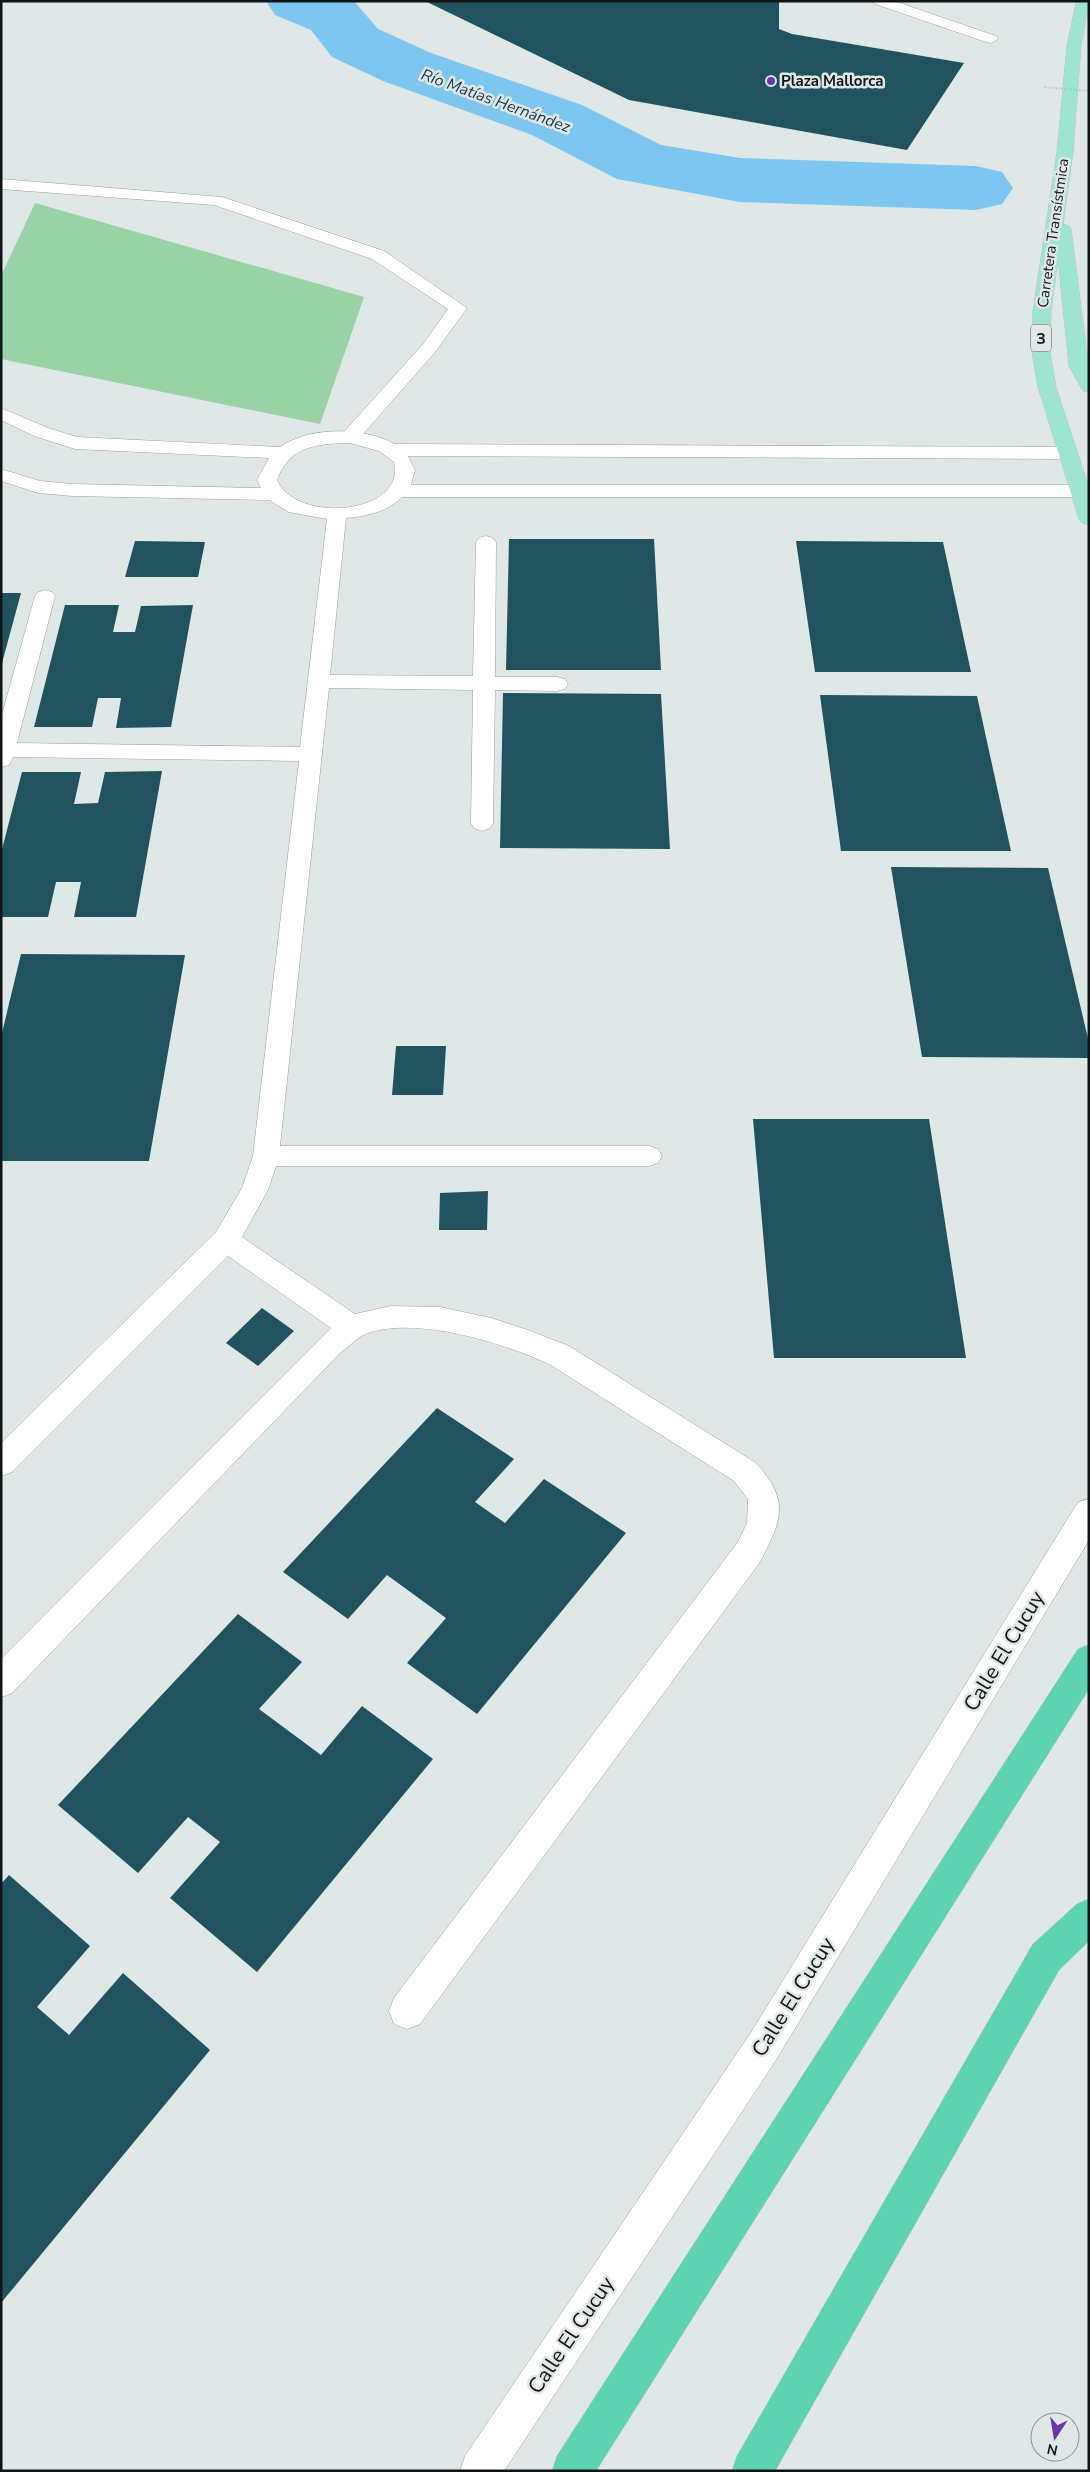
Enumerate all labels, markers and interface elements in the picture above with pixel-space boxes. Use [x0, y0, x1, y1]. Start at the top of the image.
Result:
water label: Río Matías Hernández [418, 64, 574, 138]
place label: Plaza Mallorca [781, 71, 883, 91]
marker: Plaza Mallorca [765, 75, 777, 87]
street label: Carretera Transístmica [1033, 157, 1073, 309]
road number: 3 [1031, 324, 1051, 352]
street label: Calle El Cucuy [957, 1585, 1051, 1716]
street label: Calle El Cucuy [745, 1932, 841, 2062]
street label: Calle El Cucuy [521, 2271, 621, 2399]
north arrow [1030, 2412, 1080, 2462]
text: N [1045, 2439, 1060, 2460]

